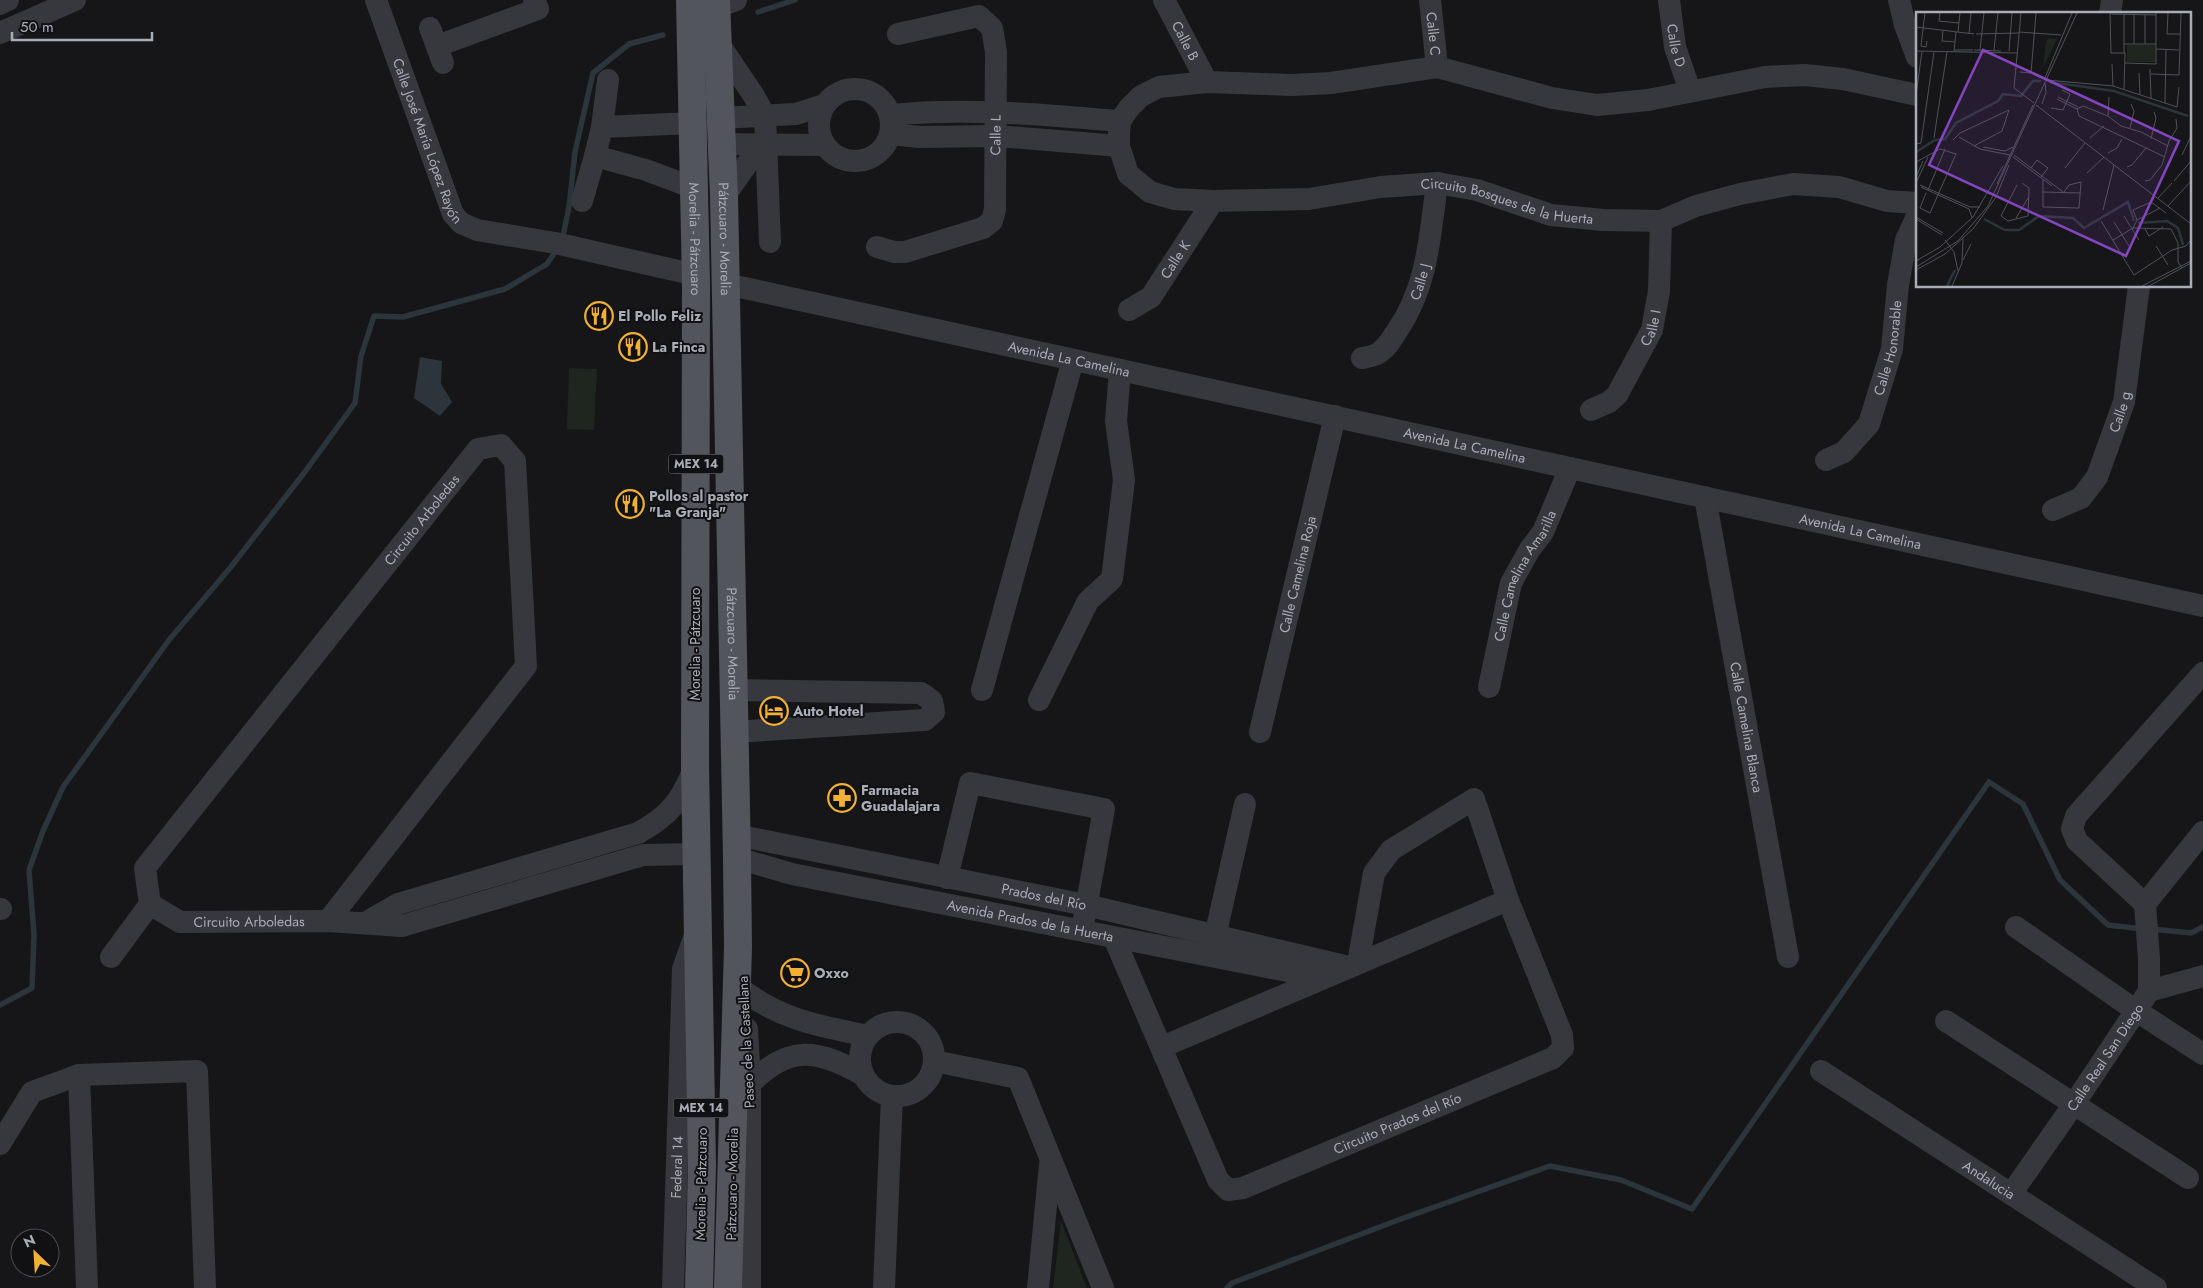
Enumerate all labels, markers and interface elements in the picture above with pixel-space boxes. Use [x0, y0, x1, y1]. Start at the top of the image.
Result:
scale bar [12, 10, 152, 42]
street label: Calle C [1421, 11, 1446, 57]
inset map [1916, 12, 2190, 288]
text: 50 m [20, 16, 54, 38]
street label: Calle B [1167, 17, 1204, 64]
street label: Calle D [1662, 23, 1691, 70]
street label: Calle José María López Rayón [388, 55, 467, 228]
street label: Calle L [985, 114, 1006, 155]
street label: Circuito Bosques de la Huerta [1420, 173, 1594, 229]
street label: Morelia - Pátzcuaro [684, 182, 706, 296]
street label: Pátzcuaro - Morelia [713, 182, 736, 295]
street label: Calle K [1155, 236, 1195, 283]
street label: Calle J [1405, 261, 1435, 303]
street label: Calle Honorable [1868, 300, 1907, 398]
restaurant icon: El Pollo Feliz [584, 301, 614, 331]
place label: El Pollo Feliz [618, 306, 702, 326]
street label: Calle I [1635, 308, 1665, 350]
restaurant icon: La Finca [618, 332, 648, 362]
street label: Avenida La Camelina [1006, 336, 1132, 382]
place label: La Finca [652, 337, 705, 357]
street label: Calle g [2104, 390, 2135, 435]
street label: Avenida La Camelina [1402, 422, 1528, 468]
road number: MEX 14 [668, 454, 724, 474]
street label: Circuito Arboledas [379, 470, 464, 570]
place label: Pollos al pastor "La Granja" [649, 486, 749, 522]
restaurant icon: Pollos al pastor "La Granja" [615, 489, 645, 519]
street label: Calle Camelina Amarilla [1489, 507, 1561, 643]
street label: Avenida La Camelina [1797, 508, 1923, 554]
street label: Calle Camelina Roja [1274, 514, 1321, 635]
street label: Morelia - Pátzcuaro [685, 587, 705, 700]
street label: Pátzcuaro - Morelia [722, 587, 744, 700]
street label: Calle Camelina Blanca [1725, 660, 1768, 794]
hotel icon: Auto Hotel [759, 696, 789, 726]
place label: Auto Hotel [792, 701, 864, 721]
place label: Farmacia Guadalajara [861, 780, 940, 816]
pharmacy icon: Farmacia Guadalajara [827, 783, 857, 813]
street label: Prados del Río [1000, 878, 1088, 915]
street label: Avenida Prados de la Huerta [945, 895, 1115, 947]
street label: Circuito Arboledas [193, 911, 305, 932]
supermarket icon: Oxxo [780, 958, 810, 988]
place label: Oxxo [814, 963, 849, 983]
street label: Paseo de la Castellana [733, 976, 759, 1108]
street label: Calle Real San Diego [2062, 999, 2148, 1115]
street label: Circuito Prados del Río [1330, 1087, 1465, 1159]
road number: MEX 14 [674, 1098, 728, 1118]
street label: Morelia - Pátzcuaro [690, 1127, 712, 1241]
street label: Pátzcuaro - Morelia [721, 1127, 743, 1241]
street label: Federal 14 [666, 1136, 688, 1199]
street label: Andalucia [1959, 1155, 2019, 1204]
north arrow [10, 1228, 60, 1278]
text: N [20, 1230, 39, 1253]

